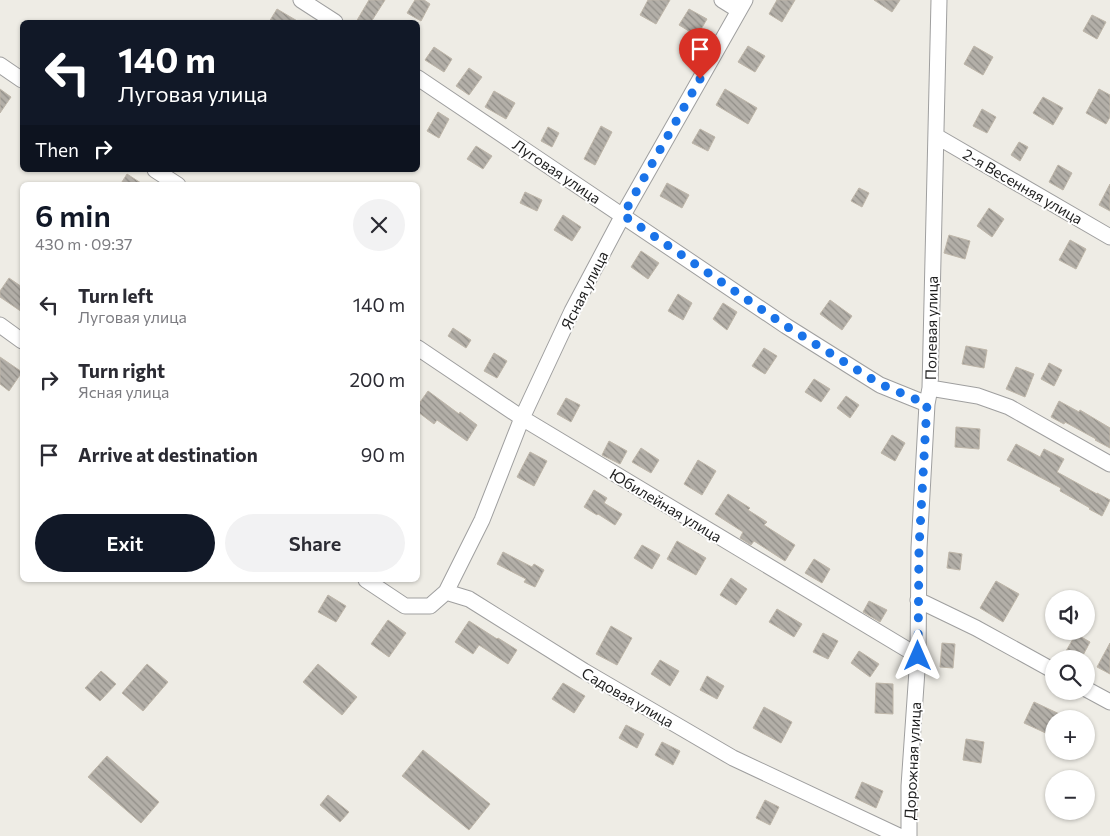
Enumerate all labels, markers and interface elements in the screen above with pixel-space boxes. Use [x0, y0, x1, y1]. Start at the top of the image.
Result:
pin [679, 28, 721, 79]
icon: arrive [686, 35, 714, 63]
text: 140 m [118, 37, 216, 80]
icon: left [35, 40, 100, 105]
text: Луговая улица [118, 80, 268, 107]
icon: right [89, 135, 117, 163]
street label: Луговая улица [510, 135, 604, 207]
text: Then [35, 138, 79, 161]
street label: 2-я Весенняя улица [960, 144, 1086, 228]
text: 6 min [35, 196, 111, 233]
button: close [353, 199, 405, 251]
text: 430 m · 09:37 [35, 234, 133, 253]
street label: Ясная улица [557, 248, 611, 332]
street label: Полевая улица [921, 276, 941, 380]
text: Turn left [78, 284, 153, 307]
icon: left [35, 291, 63, 319]
text: 140 m [353, 293, 405, 316]
text: Луговая улица [78, 307, 187, 326]
text: Turn right [78, 359, 165, 382]
icon: right [35, 366, 63, 394]
text: 200 m [350, 368, 405, 391]
text: Ясная улица [78, 382, 169, 401]
icon: arrive [35, 441, 63, 469]
text: Arrive at destination [78, 443, 258, 466]
text: 90 m [361, 443, 405, 466]
street label: Юбилейная улица [607, 465, 725, 545]
button: Exit [35, 514, 215, 572]
button: Share [225, 514, 405, 572]
map controls [1045, 590, 1095, 820]
button: sound [1045, 590, 1095, 640]
position arrow [891, 629, 943, 681]
button: search [1045, 650, 1095, 700]
street label: Садовая улица [579, 663, 677, 731]
street label: Дорожная улица [900, 702, 924, 820]
button: + [1045, 710, 1095, 760]
button: − [1045, 770, 1095, 820]

